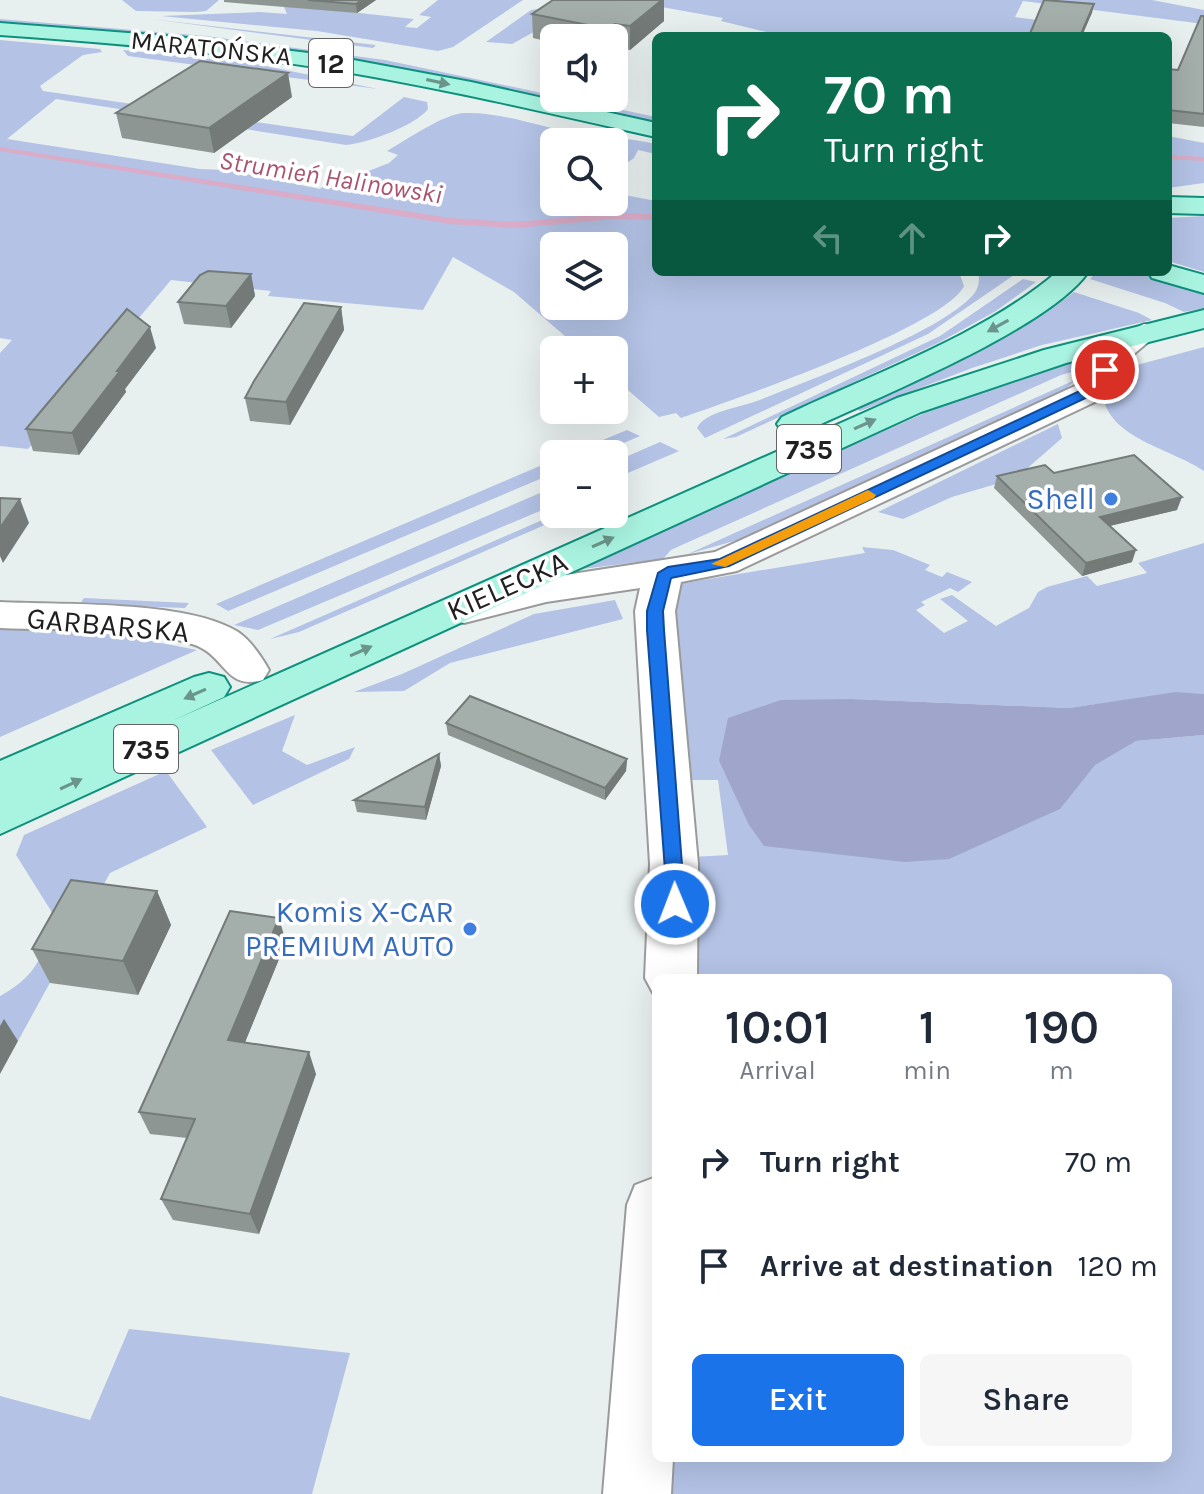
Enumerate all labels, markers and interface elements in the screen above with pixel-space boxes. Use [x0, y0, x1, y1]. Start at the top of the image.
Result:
street label: MARATOŃSKA [129, 24, 293, 72]
map controls [540, 24, 628, 528]
button: sound [540, 24, 628, 112]
road number: 12 [309, 39, 353, 87]
text: 70 m [824, 62, 955, 127]
icon: right [692, 64, 796, 168]
one-way arrow [426, 76, 451, 89]
button: search [540, 128, 628, 216]
text: Turn right [824, 129, 984, 171]
water label: Strumień Halinowski [217, 145, 445, 210]
icon: left [806, 216, 850, 260]
icon: ahead [890, 216, 934, 260]
icon: right [974, 216, 1018, 260]
button: layers [540, 232, 628, 320]
one-way arrow [986, 320, 1009, 333]
button: + [540, 336, 628, 424]
pin [1071, 336, 1139, 404]
icon: arrive [1083, 348, 1127, 392]
one-way arrow [854, 417, 877, 431]
road number: 735 [777, 425, 841, 473]
button: − [540, 440, 628, 528]
place label: Shell [1027, 481, 1095, 517]
marker: Shell [1102, 490, 1120, 508]
one-way arrow [591, 535, 614, 549]
street label: KIELECKA [441, 543, 573, 629]
street label: GARBARSKA [25, 600, 191, 650]
one-way arrow [350, 645, 373, 658]
one-way arrow [183, 687, 206, 700]
road number: 735 [114, 725, 178, 773]
one-way arrow [59, 777, 83, 791]
position arrow [633, 862, 717, 946]
place label: Komis X-CAR PREMIUM AUTO [245, 894, 454, 964]
marker: Komis X-CAR PREMIUM AUTO [461, 920, 479, 938]
text: 10:01 [725, 999, 830, 1055]
text: 1 [919, 999, 935, 1055]
text: 190 [1024, 999, 1099, 1055]
text: Arrival [740, 1055, 816, 1086]
text: min [903, 1055, 951, 1086]
text: m [1049, 1055, 1074, 1086]
icon: right [692, 1140, 736, 1184]
text: Turn right [760, 1144, 900, 1180]
text: 70 m [1065, 1144, 1132, 1180]
icon: arrive [692, 1244, 736, 1288]
text: Arrive at destination [760, 1248, 1054, 1284]
text: 120 m [1078, 1248, 1158, 1284]
button: Exit [692, 1354, 904, 1446]
button: Share [920, 1354, 1132, 1446]

